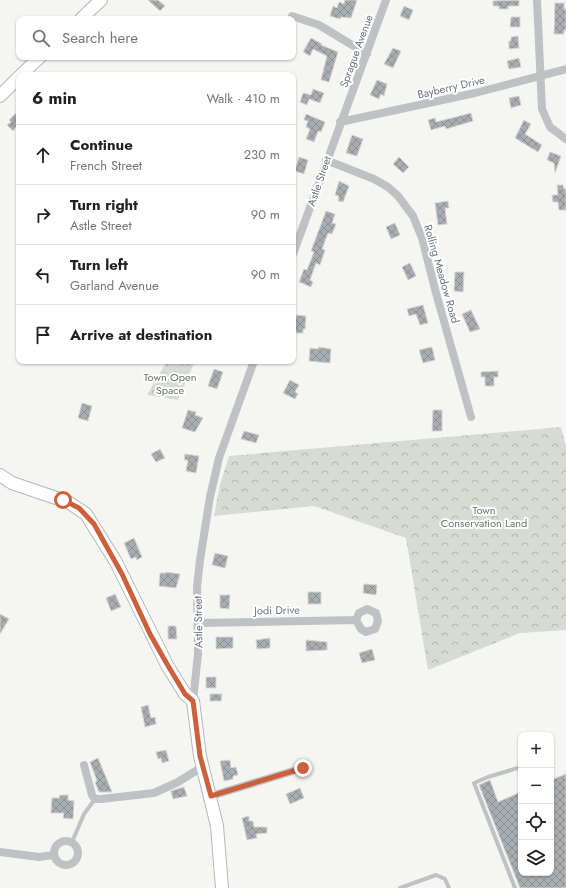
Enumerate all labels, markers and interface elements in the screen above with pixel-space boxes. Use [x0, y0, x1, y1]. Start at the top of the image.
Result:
street label: Sprague Avenue [335, 12, 377, 90]
search box [16, 16, 296, 60]
icon: search [30, 27, 52, 49]
text: Search here [62, 27, 138, 49]
street label: Bayberry Drive [416, 71, 487, 103]
text: 6 min [32, 86, 77, 110]
text: Walk · 410 m [206, 89, 280, 108]
text: Continue [70, 134, 133, 156]
icon: ahead [32, 144, 54, 166]
text: 230 m [244, 145, 280, 164]
street label: Astle Street [303, 153, 335, 208]
text: French Street [70, 156, 142, 175]
text: Turn right [70, 194, 138, 216]
icon: right [32, 204, 54, 226]
text: 90 m [251, 205, 280, 224]
text: Astle Street [70, 216, 132, 235]
street label: Rolling Meadow Road [420, 223, 464, 325]
text: Turn left [70, 254, 128, 276]
icon: left [32, 264, 54, 286]
text: 90 m [251, 265, 280, 284]
text: Garland Avenue [70, 276, 159, 295]
icon: arrive [32, 324, 54, 346]
text: Arrive at destination [70, 324, 212, 346]
park label: Town Open Space [144, 369, 196, 398]
route start [54, 491, 72, 509]
park label: Town Conservation Land [441, 502, 527, 531]
street label: Astle Street [190, 595, 206, 648]
street label: Jodi Drive [252, 602, 300, 618]
map controls [518, 732, 554, 876]
button: + [518, 732, 554, 768]
route end [294, 759, 312, 777]
button: − [518, 768, 554, 804]
button: locate [518, 804, 554, 840]
button: layers [518, 840, 554, 876]

